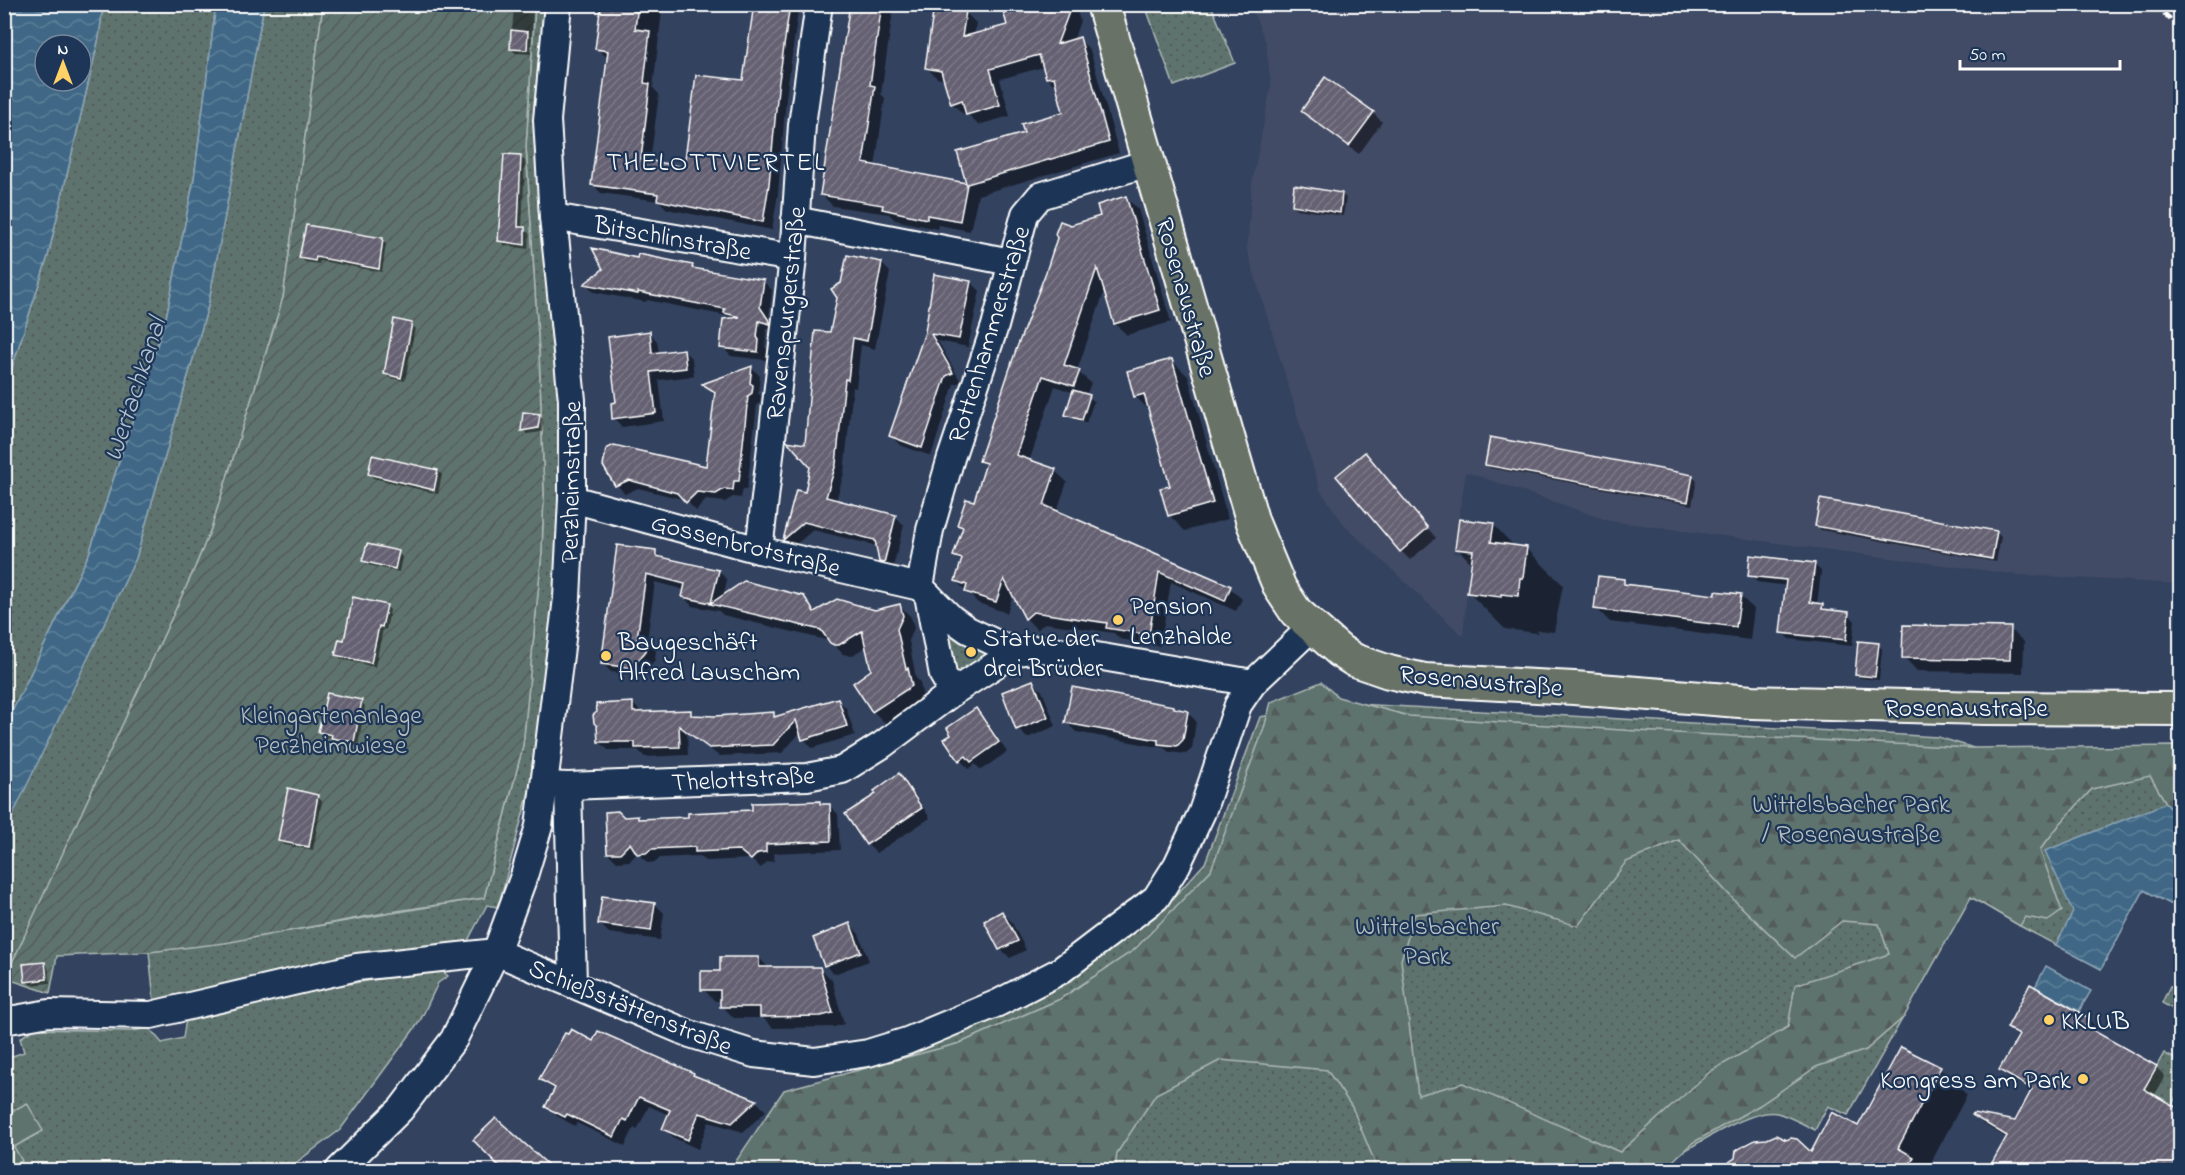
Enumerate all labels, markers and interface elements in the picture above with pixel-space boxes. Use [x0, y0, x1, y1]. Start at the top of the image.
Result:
north arrow [33, 33, 93, 93]
scale bar [1960, 33, 2120, 71]
text: N [58, 38, 69, 62]
text: 50 m [1969, 43, 2006, 69]
district label: THELOTTVIERTEL [606, 144, 826, 183]
street label: Ravenspurgerstraße [758, 204, 818, 422]
street label: Bitschlinstraße [590, 207, 755, 273]
street label: Rosenaustraße [1143, 214, 1225, 382]
street label: Rottenhammerstraße [940, 221, 1042, 448]
water label: Wertachkanal [95, 310, 179, 467]
street label: Perzheimstraße [553, 400, 593, 564]
street label: Gossenbrotstraße [646, 505, 844, 589]
place label: Pension Lenzhalde [1130, 589, 1232, 657]
marker: Pension Lenzhalde [1111, 613, 1125, 627]
place label: Statue der drei Brüder [983, 621, 1104, 689]
place label: Baugeschäft Alfred Lauscham [617, 625, 800, 693]
marker: Statue der drei Brüder [964, 645, 978, 659]
marker: Baugeschäft Alfred Lauscham [599, 649, 613, 663]
street label: Rosenaustraße [1398, 657, 1564, 709]
street label: Rosenaustraße [1884, 691, 2048, 729]
park label: Kleingartenanlage Perzheimwiese [240, 698, 422, 766]
street label: Thelottstraße [670, 758, 816, 804]
park label: Wittelsbacher Park / Rosenaustraße [1752, 787, 1950, 855]
park label: Wittelsbacher Park [1355, 909, 1500, 977]
street label: Schießstättenstraße [522, 951, 738, 1067]
place label: KKLUB [2061, 1004, 2130, 1042]
marker: KKLUB [2042, 1013, 2056, 1027]
place label: Kongress am Park [1880, 1063, 2072, 1101]
marker: Kongress am Park [2076, 1072, 2090, 1086]

